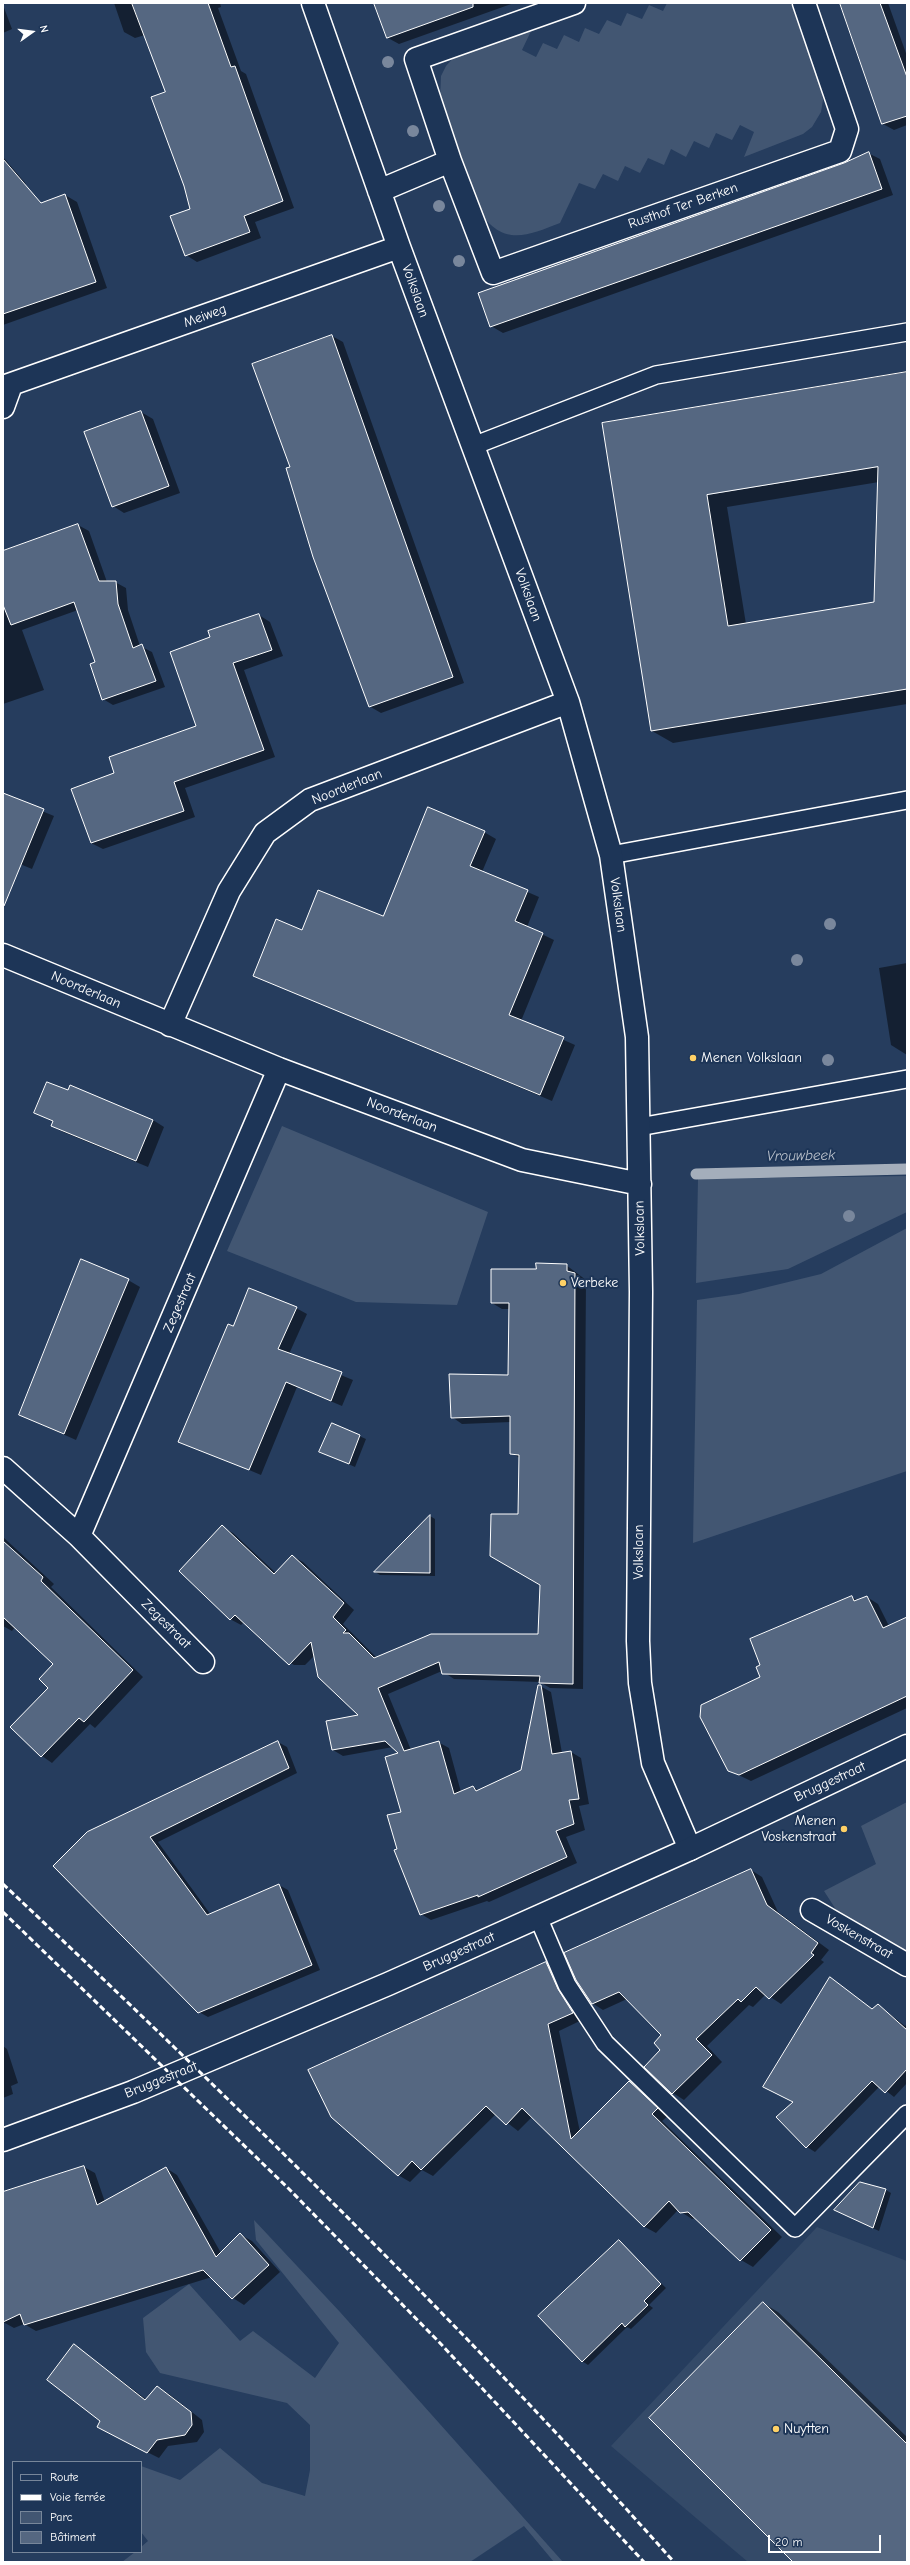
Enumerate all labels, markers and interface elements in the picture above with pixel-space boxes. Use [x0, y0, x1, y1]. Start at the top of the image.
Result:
north arrow [12, 12, 52, 52]
text: N [37, 24, 51, 34]
street label: Rusthof Ter Berken [626, 179, 740, 233]
street label: Volkslaan [398, 262, 432, 320]
street label: Meiweg [181, 301, 229, 331]
street label: Volkslaan [511, 566, 545, 624]
street label: Noorderlaan [309, 765, 385, 809]
street label: Volkslaan [606, 877, 630, 933]
street label: Noorderlaan [48, 968, 124, 1012]
place label: Menen Volkslaan [701, 1050, 802, 1066]
marker: Menen Volkslaan [688, 1053, 698, 1063]
street label: Noorderlaan [364, 1094, 440, 1136]
water label: Vrouwbeek [767, 1146, 835, 1166]
street label: Volkslaan [631, 1200, 649, 1256]
street label: Zegestraat [160, 1271, 200, 1335]
place label: Verbeke [571, 1275, 618, 1291]
marker: Verbeke [558, 1278, 568, 1288]
street label: Volkslaan [631, 1525, 647, 1579]
street label: Zegestraat [138, 1596, 194, 1652]
street label: Bruggestraat [792, 1758, 868, 1806]
place label: Menen Voskenstraat [761, 1813, 836, 1846]
marker: Menen Voskenstraat [839, 1824, 849, 1834]
street label: Voskenstraat [822, 1911, 896, 1963]
street label: Bruggestraat [420, 1929, 498, 1975]
street label: Bruggestraat [122, 2058, 200, 2102]
place label: Nuytten [784, 2421, 829, 2437]
marker: Nuytten [771, 2424, 781, 2434]
legend [12, 2461, 142, 2553]
text: Route [50, 2470, 79, 2484]
text: Voie ferrée [50, 2490, 105, 2504]
text: Parc [50, 2510, 73, 2524]
scale bar [770, 2527, 883, 2553]
text: Bâtiment [50, 2530, 96, 2544]
text: 20 m [775, 2535, 803, 2549]

